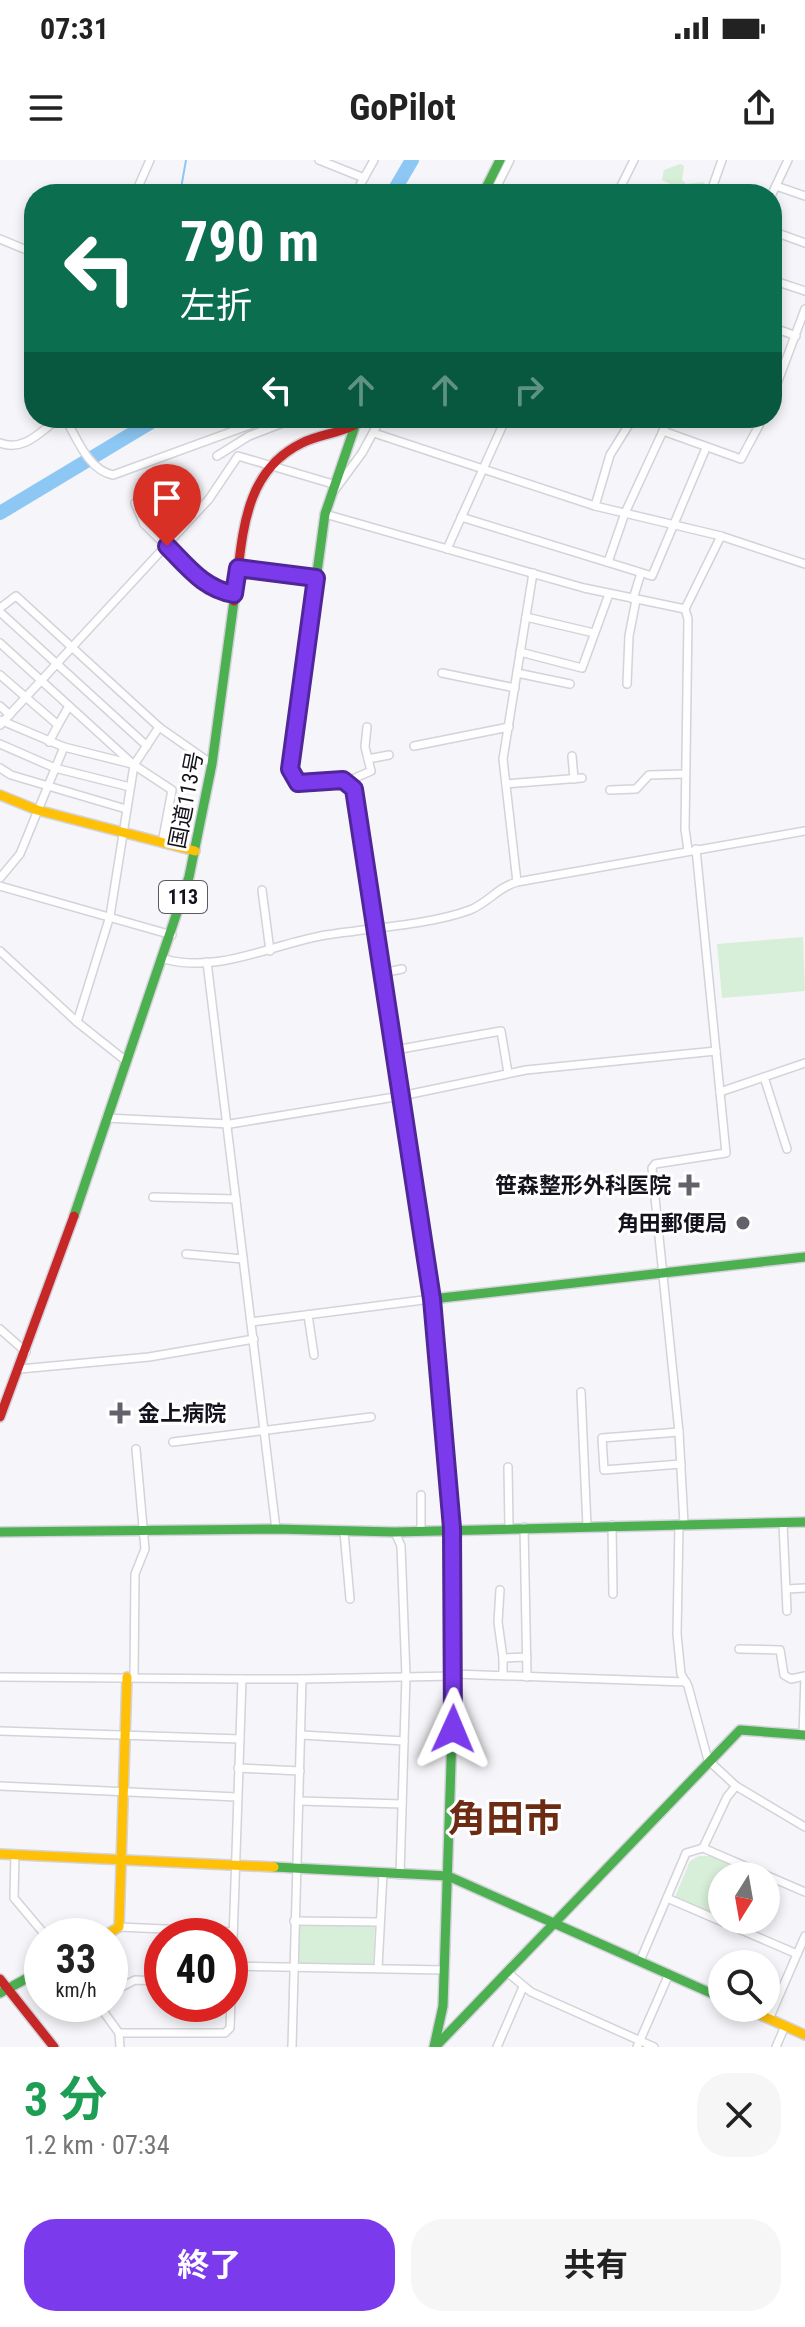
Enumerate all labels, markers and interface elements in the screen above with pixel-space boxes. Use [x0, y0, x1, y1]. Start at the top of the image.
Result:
text: 07:31 [40, 11, 109, 46]
icon: menu [24, 86, 68, 130]
icon: share [737, 86, 781, 130]
text: GoPilot [349, 87, 456, 129]
text: 790 m [180, 209, 319, 275]
icon: left [48, 216, 152, 320]
text: 左折 [180, 285, 252, 327]
icon: left [255, 368, 299, 412]
icon: ahead [339, 368, 383, 412]
icon: ahead [423, 368, 467, 412]
icon: right [507, 368, 551, 412]
pin [133, 464, 201, 546]
icon: arrive [145, 476, 189, 520]
street label: 国道113号 [164, 749, 208, 851]
road number: 113 [159, 881, 207, 913]
place label: 笹森整形外科医院 [495, 1173, 671, 1198]
marker: 笹森整形外科医院 [678, 1174, 700, 1196]
place label: 角田郵便局 [617, 1211, 727, 1236]
marker: 角田郵便局 [734, 1214, 752, 1232]
place label: 金上病院 [138, 1401, 226, 1426]
marker: 金上病院 [109, 1402, 131, 1424]
position arrow [411, 1687, 495, 1771]
district label: 角田市 [448, 1797, 562, 1841]
north arrow [708, 1862, 780, 1934]
map controls [708, 1862, 780, 2022]
speed limit sign: 40 [144, 1918, 248, 2022]
text: 33 [56, 1936, 96, 1983]
button: search [708, 1950, 780, 2022]
text: km/h [55, 1978, 97, 2002]
text: 3 分 [24, 2071, 107, 2128]
button: close [697, 2073, 781, 2157]
text: 1.2 km · 07:34 [24, 2130, 169, 2160]
button: 終了 [24, 2219, 395, 2311]
button: 共有 [411, 2219, 781, 2311]

